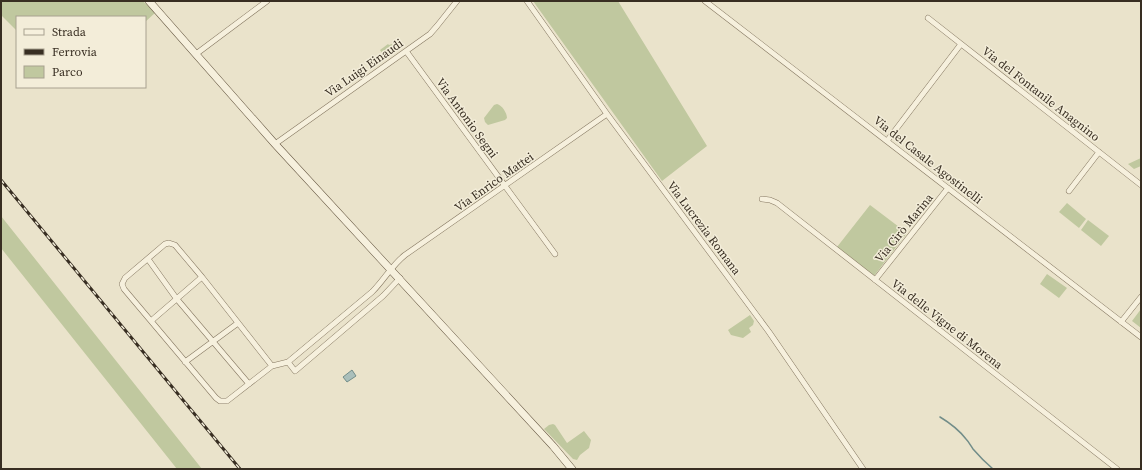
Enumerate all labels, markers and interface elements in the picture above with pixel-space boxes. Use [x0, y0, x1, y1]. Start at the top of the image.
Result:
legend [16, 16, 146, 88]
text: Strada [52, 24, 87, 40]
street label: Via Luigi Einaudi [322, 35, 406, 101]
street label: Via del Fontanile Anagnino [979, 43, 1103, 145]
text: Ferrovia [52, 44, 98, 60]
text: Parco [52, 64, 83, 80]
street label: Via Antonio Segni [432, 75, 502, 162]
street label: Via del Casale Agostinelli [870, 112, 986, 208]
street label: Via Enrico Mattei [451, 149, 537, 215]
street label: Via Lucrezia Romana [664, 178, 745, 279]
street label: Via Cirò Marina [871, 189, 937, 266]
street label: Via delle Vigne di Morena [888, 275, 1007, 373]

